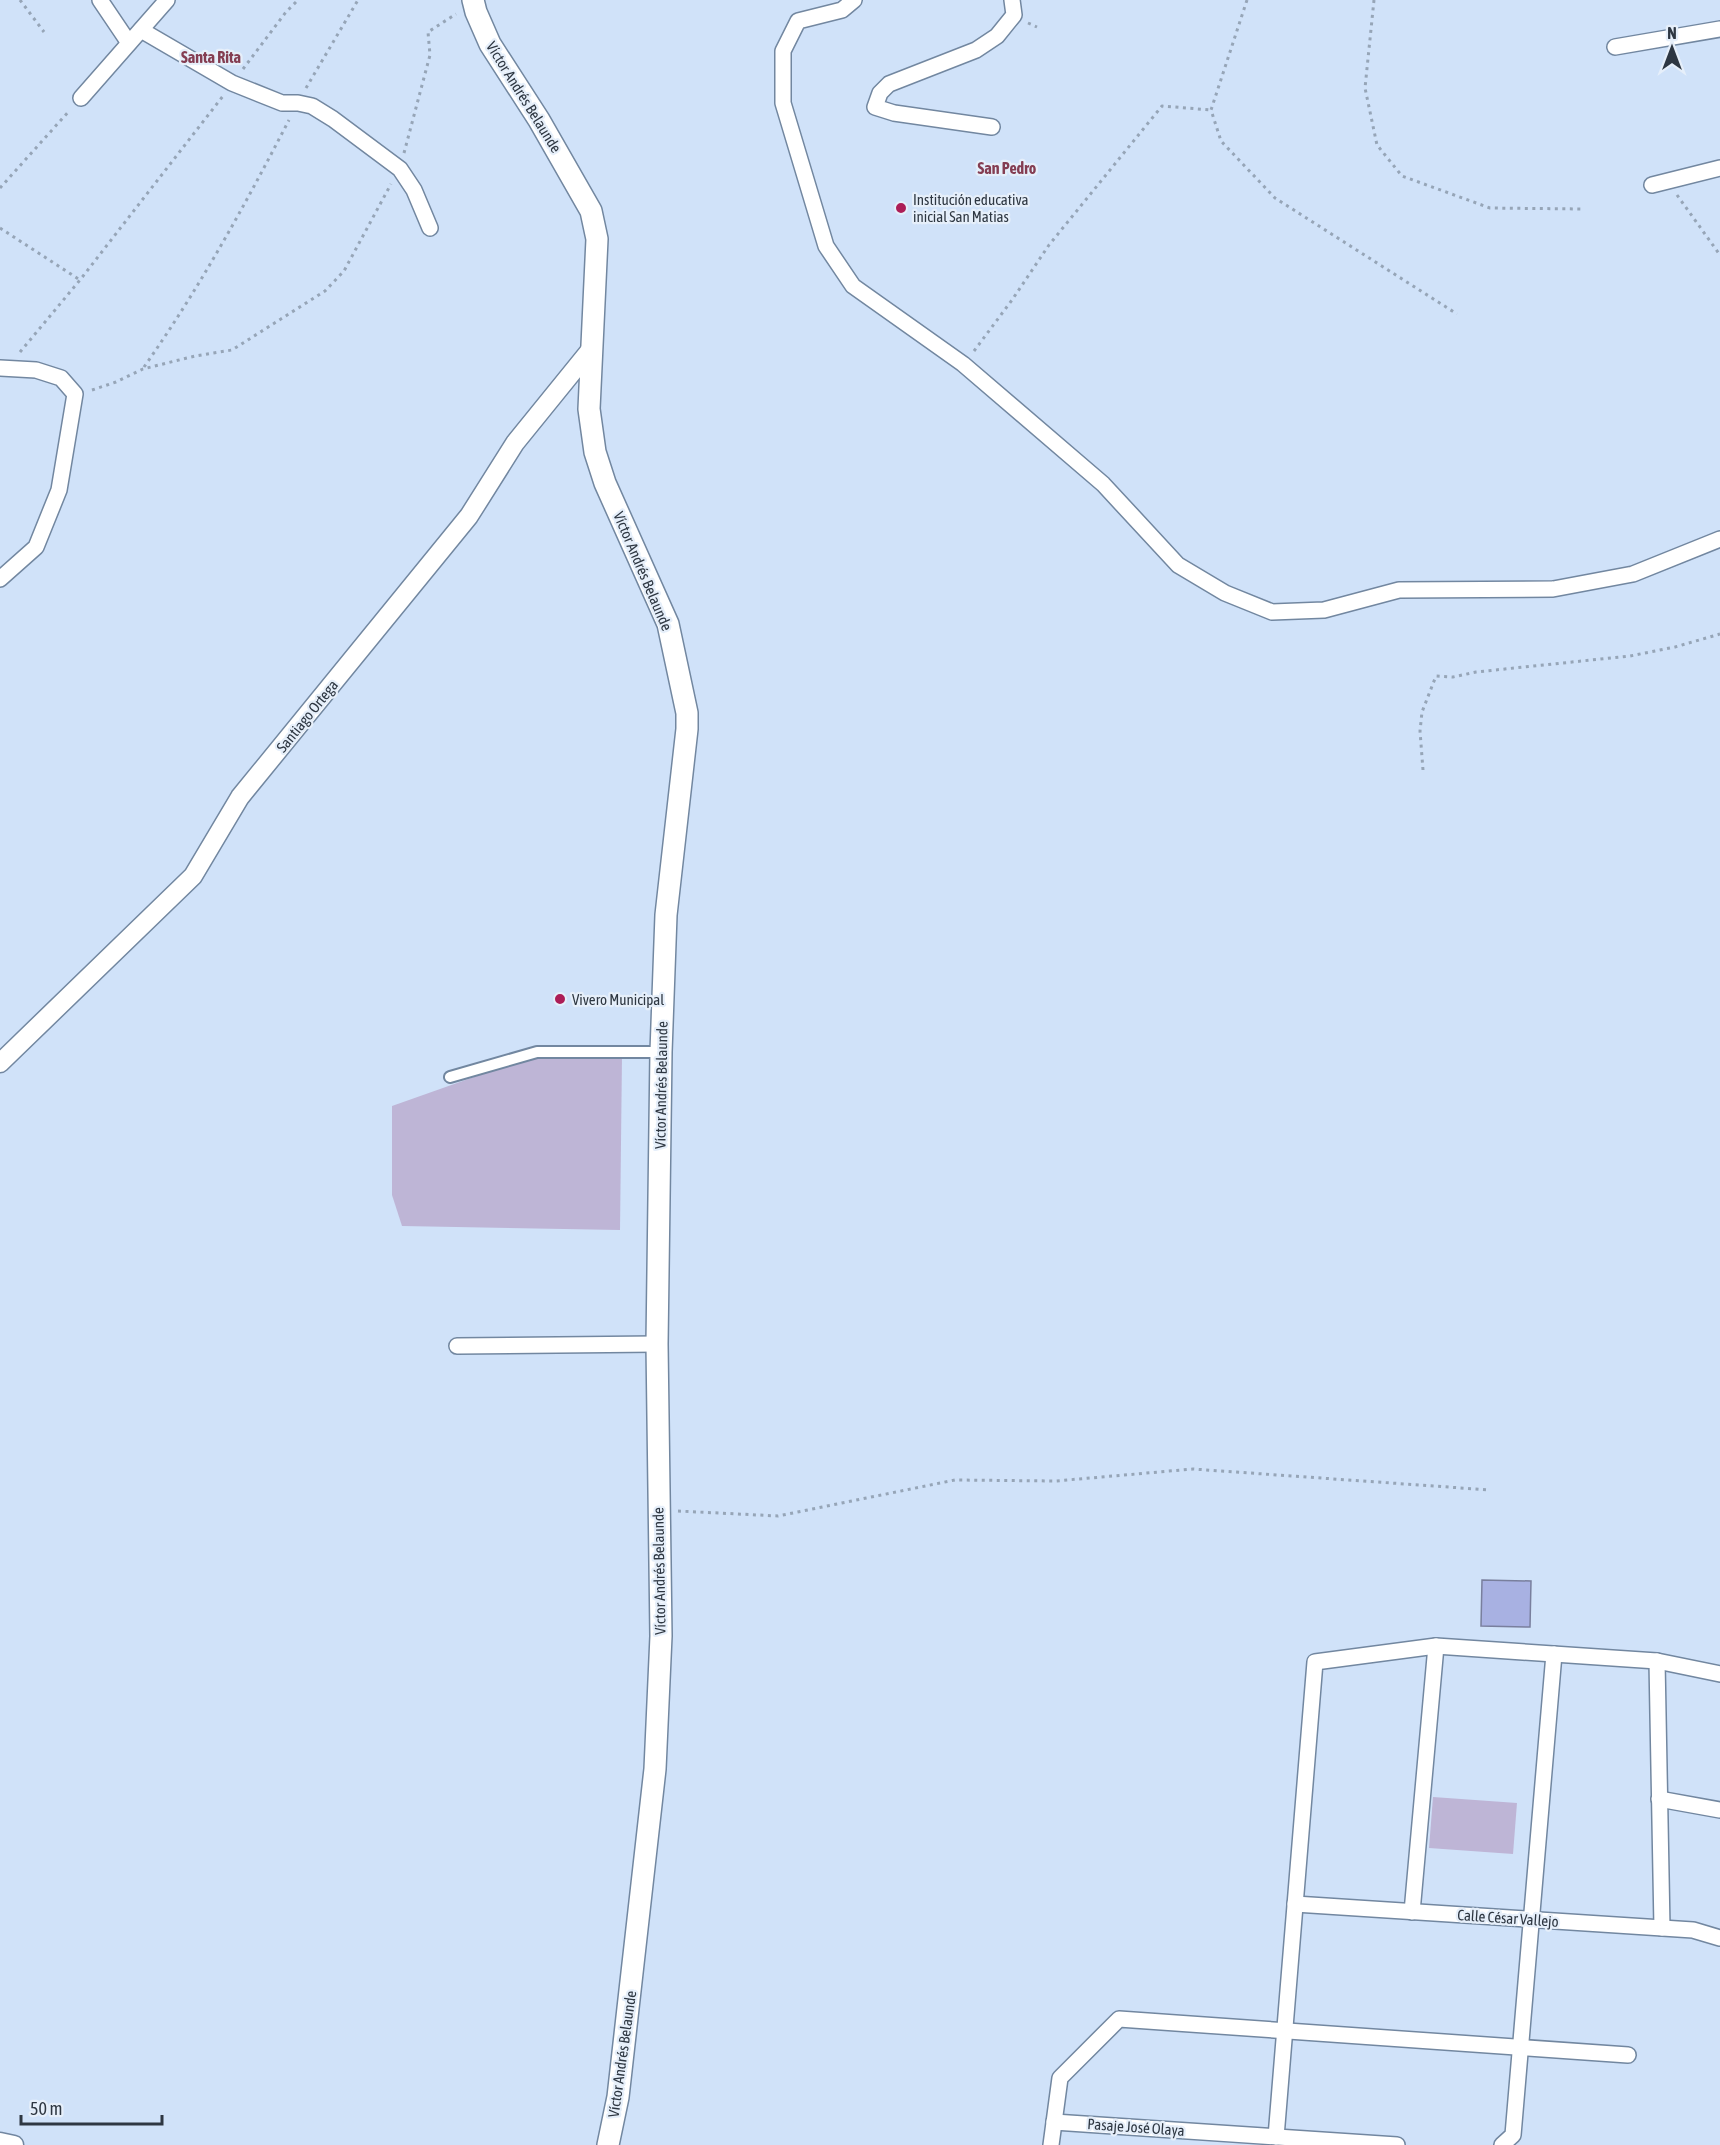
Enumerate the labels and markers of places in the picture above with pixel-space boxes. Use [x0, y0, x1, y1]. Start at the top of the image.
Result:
place label: Institución educativa inicial San Matias [913, 191, 1029, 225]
marker: Institución educativa inicial San Matias [894, 201, 908, 215]
place label: Vivero Municipal [572, 991, 664, 1008]
marker: Vivero Municipal [553, 992, 567, 1006]

